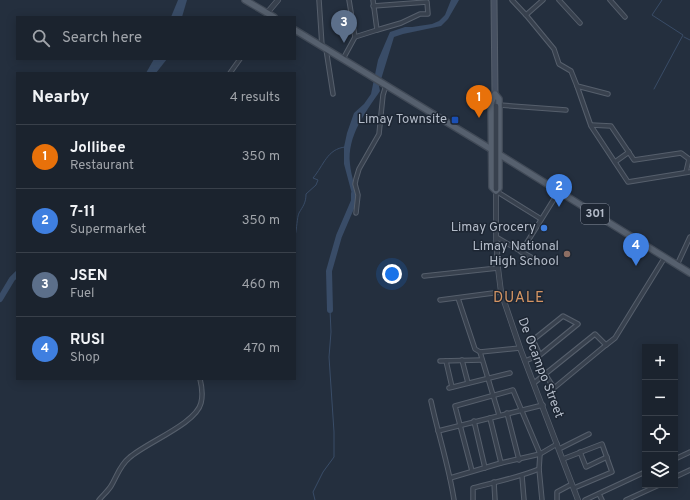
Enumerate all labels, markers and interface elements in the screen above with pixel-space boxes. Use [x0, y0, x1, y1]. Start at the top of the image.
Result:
pin: 3 [331, 10, 357, 43]
search box [16, 16, 296, 60]
icon: search [30, 27, 52, 49]
text: Search here [62, 29, 142, 48]
pin: 1 [466, 85, 492, 118]
text: Nearby [32, 87, 89, 109]
text: 4 results [230, 90, 280, 106]
place label: Limay Townsite [358, 112, 447, 128]
marker: Limay Townsite [450, 115, 460, 125]
text: Jollibee [70, 139, 126, 158]
text: 1 [42, 149, 48, 165]
text: 350 m [242, 149, 280, 165]
text: Restaurant [70, 158, 134, 174]
pin: 2 [546, 174, 572, 207]
text: 7-11 [70, 203, 96, 222]
road number: 301 [581, 204, 609, 224]
text: 2 [41, 213, 49, 229]
text: 350 m [242, 213, 280, 229]
place label: Limay Grocery [451, 220, 536, 236]
text: Supermarket [70, 222, 146, 238]
marker: Limay Grocery [539, 223, 549, 233]
pin: 4 [623, 233, 649, 266]
place label: Limay National High School [472, 239, 559, 270]
marker: Limay National High School [562, 249, 572, 259]
your location [382, 264, 402, 284]
text: JSEN [70, 267, 108, 286]
text: 3 [41, 277, 49, 293]
text: 460 m [242, 277, 280, 293]
text: Fuel [70, 286, 95, 302]
district label: DUALE [493, 289, 545, 308]
street label: De Ocampo Street [513, 315, 567, 421]
text: RUSI [70, 331, 105, 350]
text: 4 [41, 341, 49, 357]
text: 470 m [243, 341, 280, 357]
map controls [642, 344, 678, 488]
button: + [642, 344, 678, 380]
text: Shop [70, 350, 100, 366]
button: − [642, 380, 678, 416]
button: locate [642, 416, 678, 452]
button: layers [642, 452, 678, 488]

